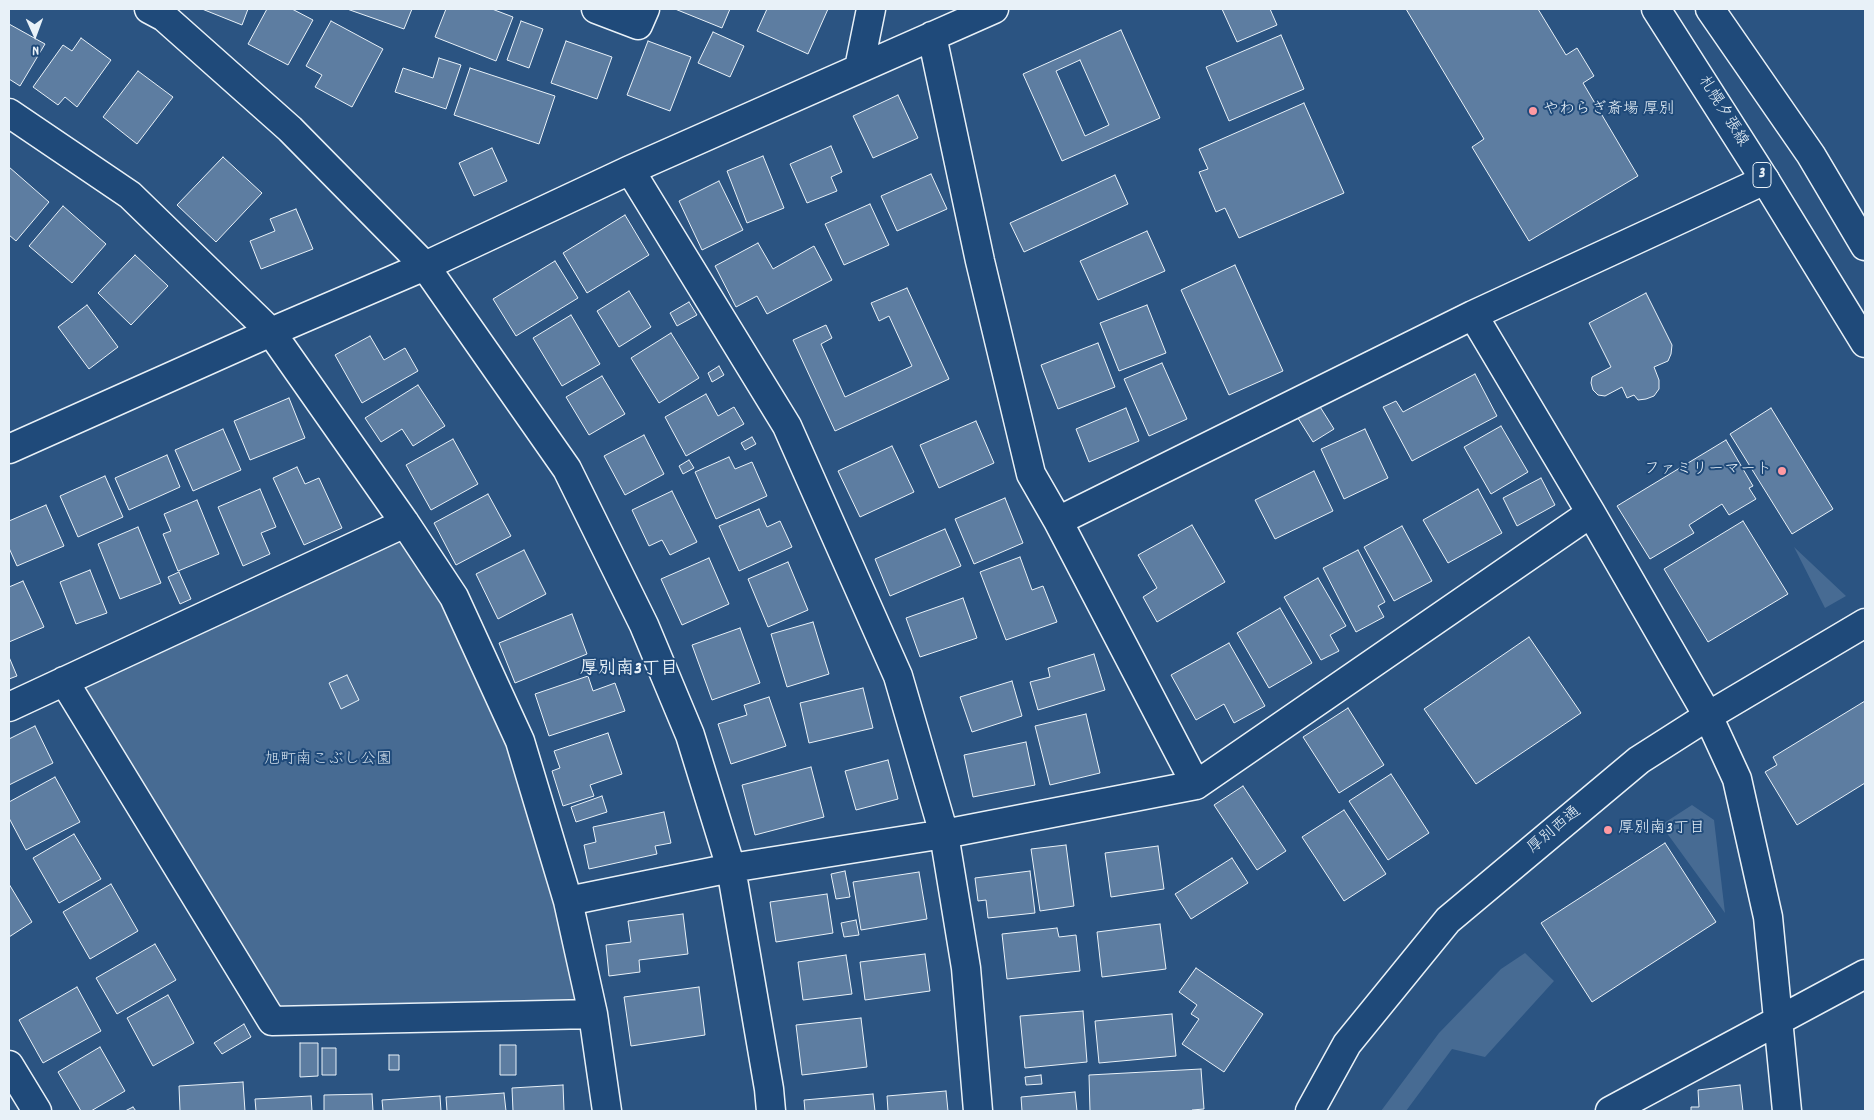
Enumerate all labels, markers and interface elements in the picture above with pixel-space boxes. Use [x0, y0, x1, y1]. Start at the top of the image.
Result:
north arrow [10, 10, 60, 60]
text: N [32, 40, 39, 60]
street label: 札幌夕張線 [1693, 73, 1751, 151]
place label: やわらぎ斎場 厚別 [1543, 101, 1675, 121]
marker: やわらぎ斎場 厚別 [1527, 105, 1539, 117]
road number: 3 [1753, 162, 1771, 188]
place label: ファミリーマート [1644, 461, 1772, 481]
marker: ファミリーマート [1776, 465, 1788, 477]
district label: 厚別南3丁目 [580, 660, 678, 682]
park label: 旭町南こぶし公園 [264, 751, 392, 771]
street label: 厚別西通 [1524, 803, 1586, 859]
place label: 厚別南3丁目 [1618, 820, 1705, 840]
marker: 厚別南3丁目 [1602, 824, 1614, 836]

